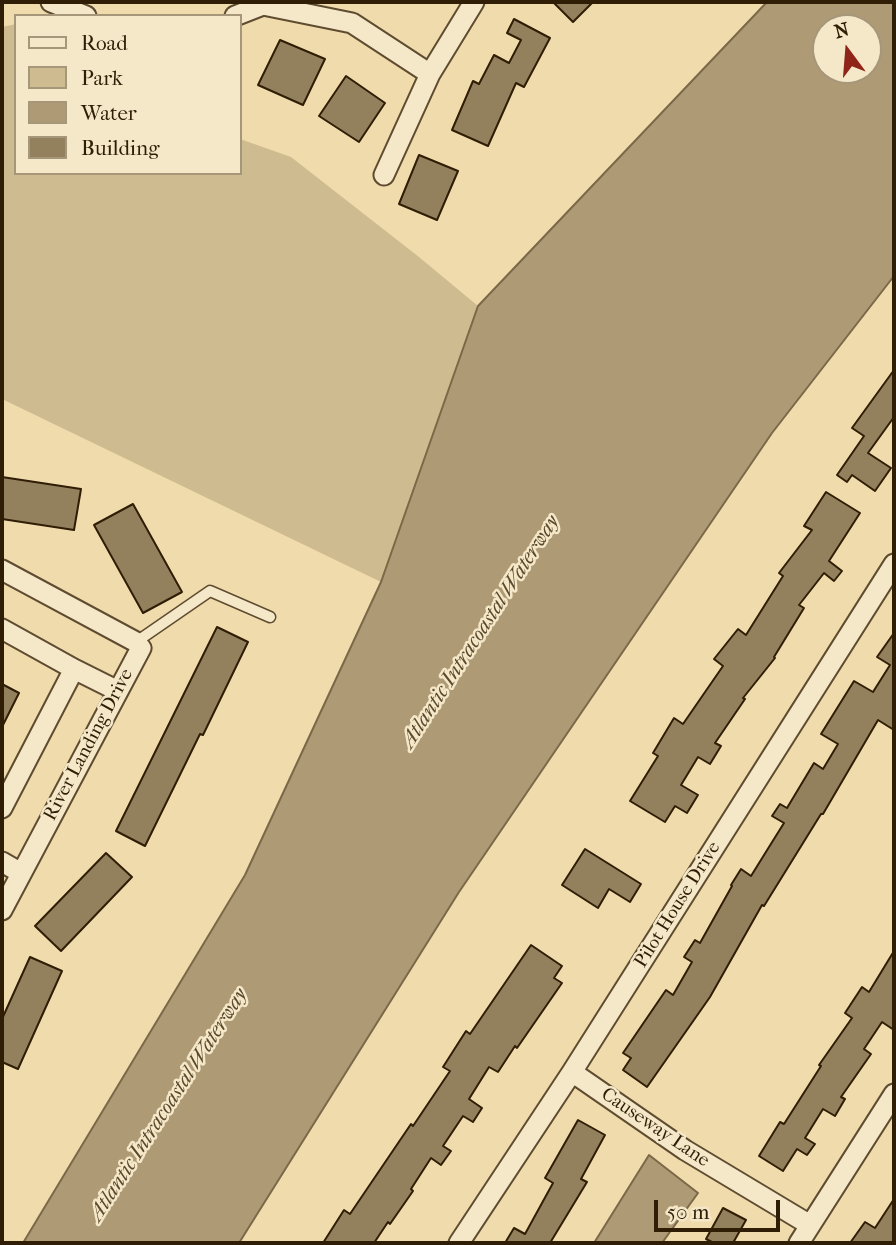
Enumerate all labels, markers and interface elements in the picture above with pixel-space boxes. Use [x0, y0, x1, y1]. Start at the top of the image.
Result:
legend [14, 14, 242, 175]
north arrow [812, 14, 882, 84]
text: N [832, 18, 852, 43]
text: Road [81, 31, 128, 55]
text: Park [81, 66, 123, 90]
text: Water [81, 101, 137, 125]
text: Building [81, 136, 159, 160]
water label: Atlantic Intracoastal Waterway [396, 511, 566, 753]
street label: River Landing Drive [39, 665, 139, 825]
street label: Pilot House Drive [630, 838, 726, 972]
water label: Atlantic Intracoastal Waterway [84, 984, 254, 1226]
street label: Causeway Lane [597, 1083, 713, 1173]
scale bar [658, 1186, 784, 1230]
text: 50 m [667, 1200, 710, 1224]

